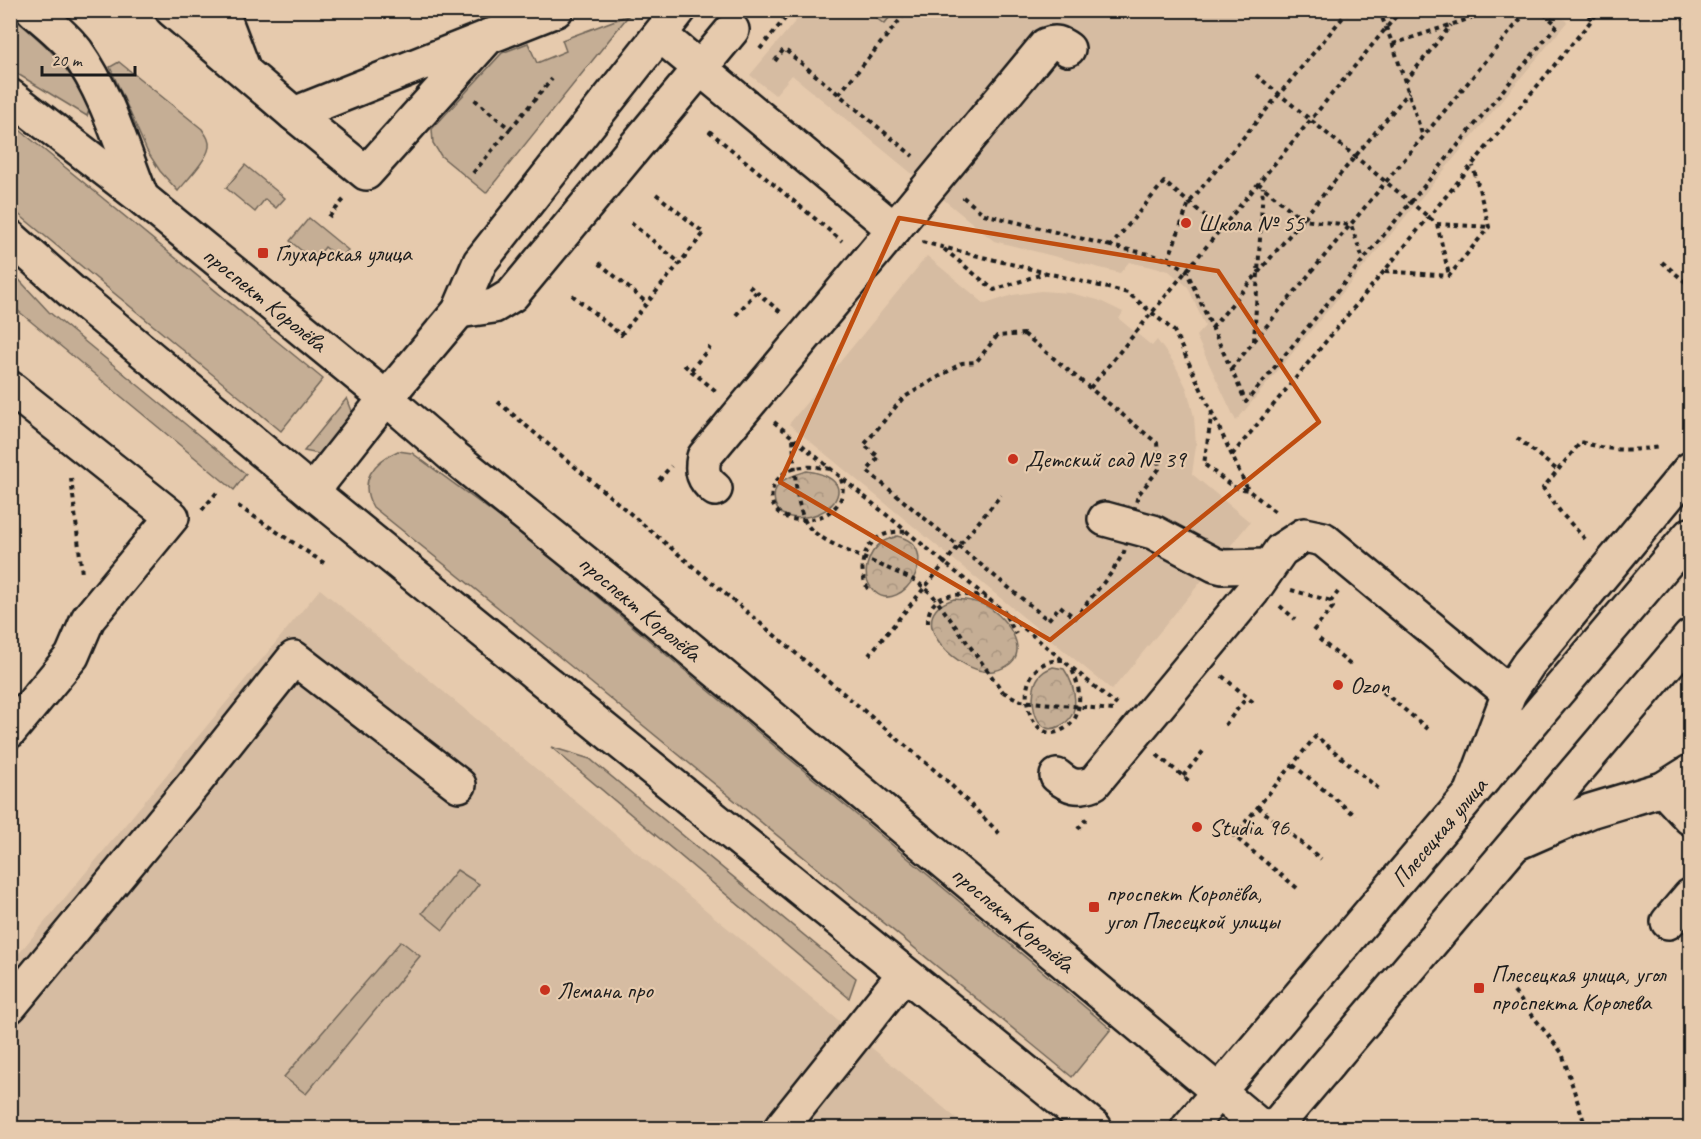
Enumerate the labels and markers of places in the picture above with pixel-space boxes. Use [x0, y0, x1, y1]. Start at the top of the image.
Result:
place label: Школа № 55 [1198, 208, 1305, 238]
marker: Школа № 55 [1179, 216, 1193, 230]
place label: Глухарская улица [275, 238, 413, 268]
marker: Глухарская улица [256, 246, 270, 260]
place label: Детский сад № 39 [1025, 444, 1188, 474]
marker: Детский сад № 39 [1006, 452, 1020, 466]
place label: Ozon [1350, 670, 1390, 700]
marker: Ozon [1331, 678, 1345, 692]
place label: Studia 96 [1209, 812, 1290, 842]
marker: Studia 96 [1190, 820, 1204, 834]
place label: проспект Королёва, угол Плесецкой улицы [1104, 878, 1282, 936]
marker: проспект Королёва, угол Плесецкой улицы [1087, 900, 1101, 914]
place label: Плесецкая улица, угол проспекта Королева [1491, 959, 1667, 1017]
place label: Лемана про [557, 975, 654, 1005]
marker: Плесецкая улица, угол проспекта Королева [1472, 981, 1486, 995]
marker: Лемана про [538, 983, 552, 997]

